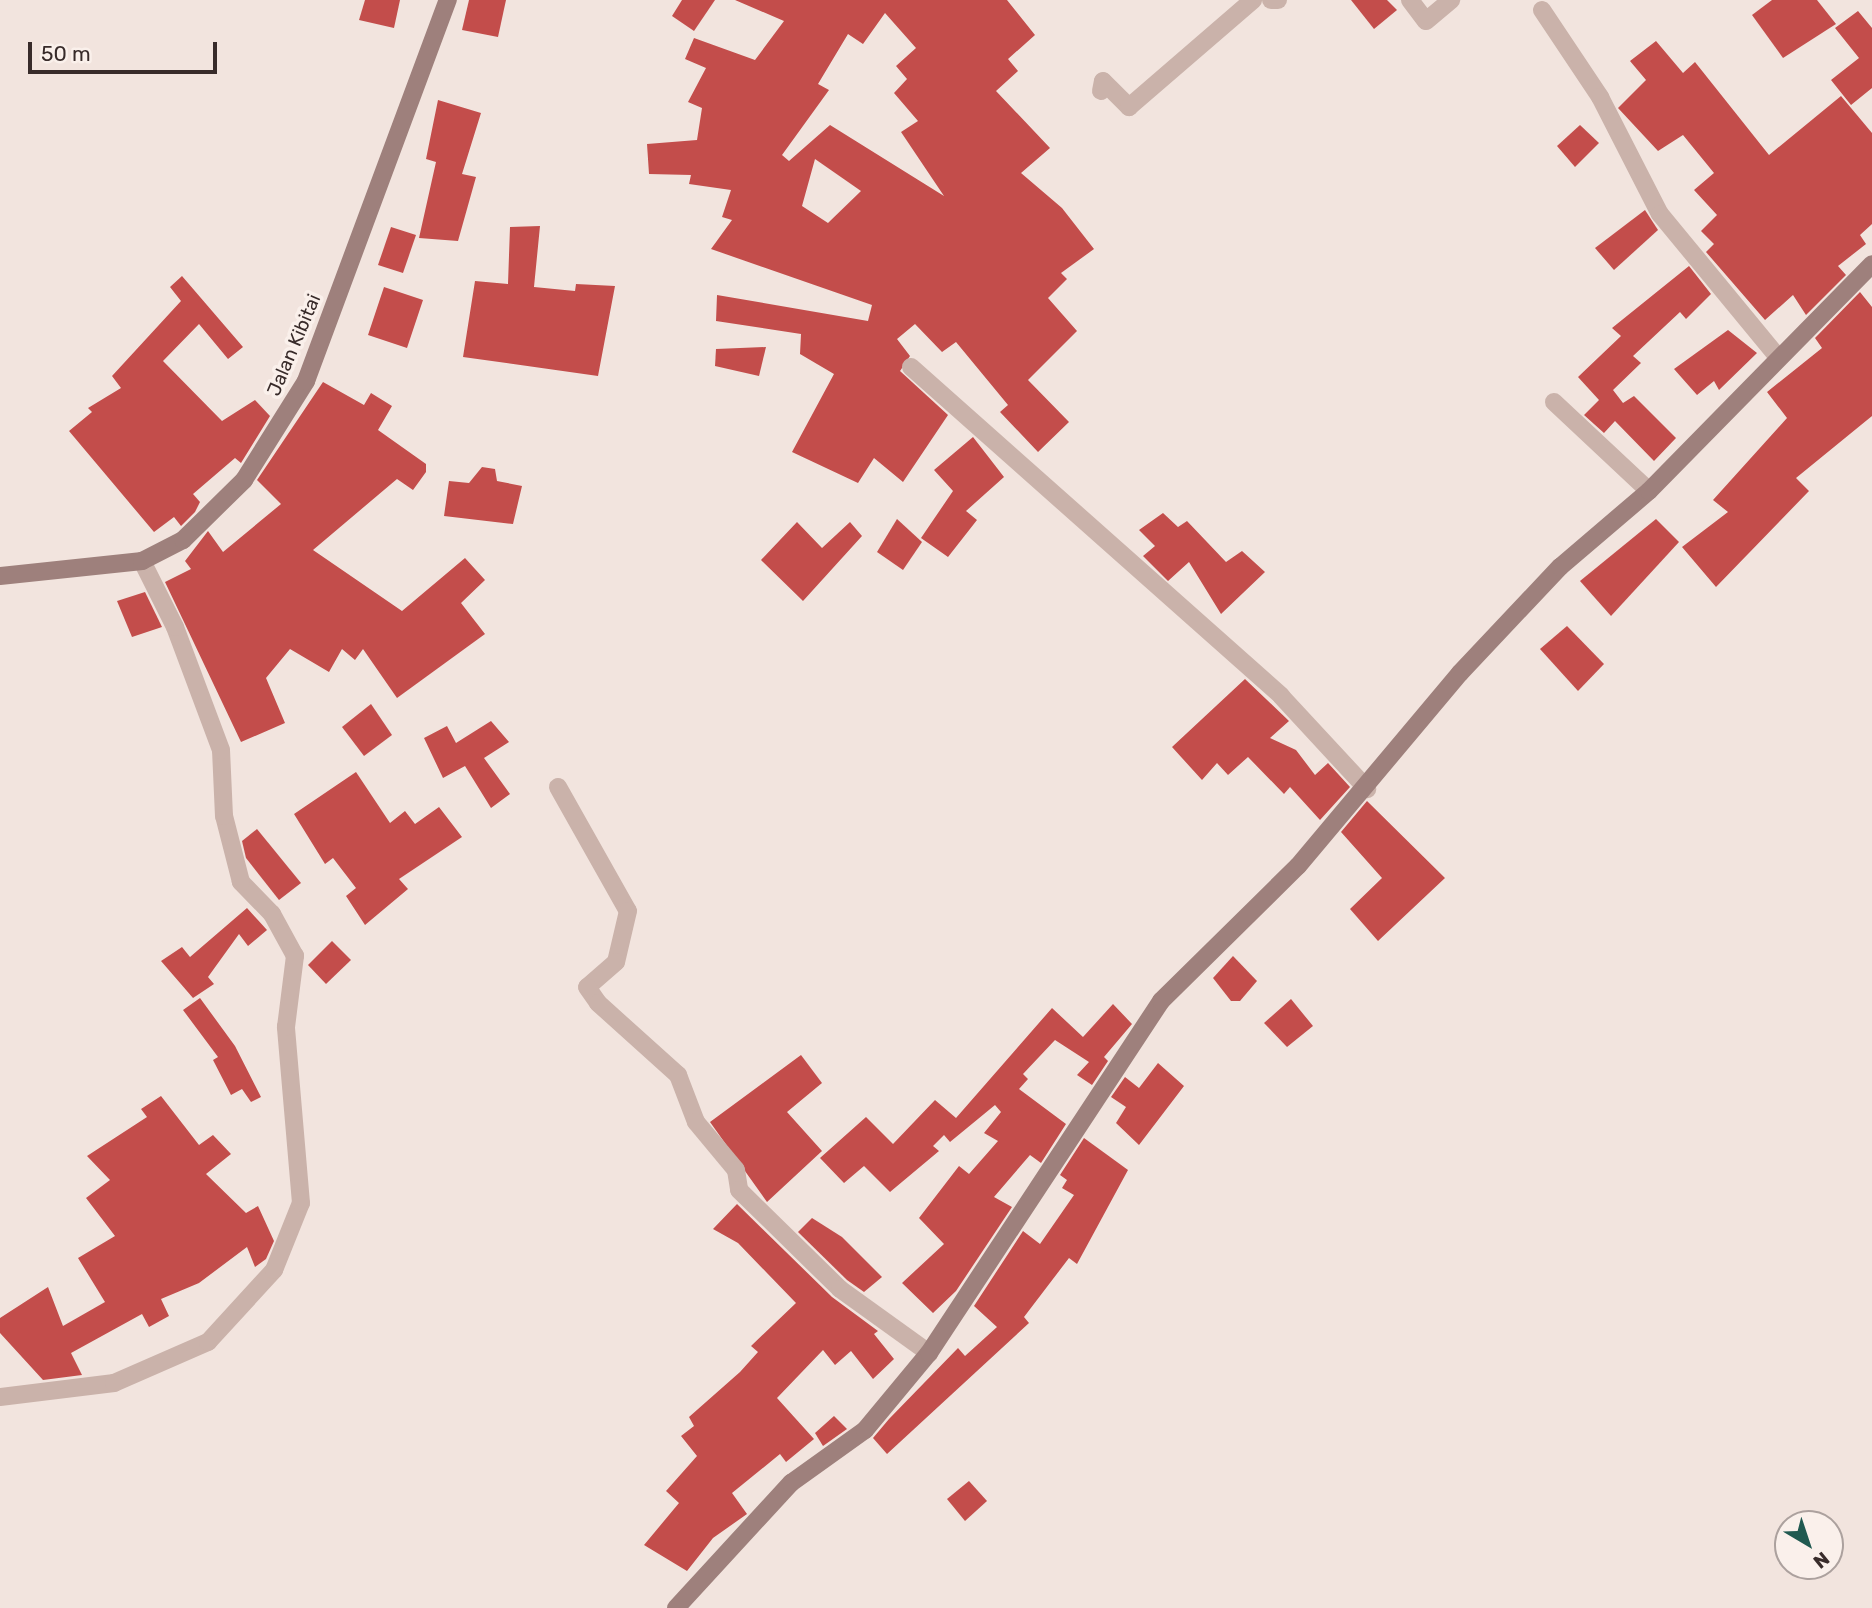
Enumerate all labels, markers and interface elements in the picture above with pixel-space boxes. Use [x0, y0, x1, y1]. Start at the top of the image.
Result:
scale bar [32, 28, 220, 72]
text: 50 m [41, 41, 91, 66]
street label: Jalan Kibitai [262, 291, 326, 399]
north arrow [1774, 1510, 1844, 1580]
text: N [1809, 1547, 1834, 1573]

